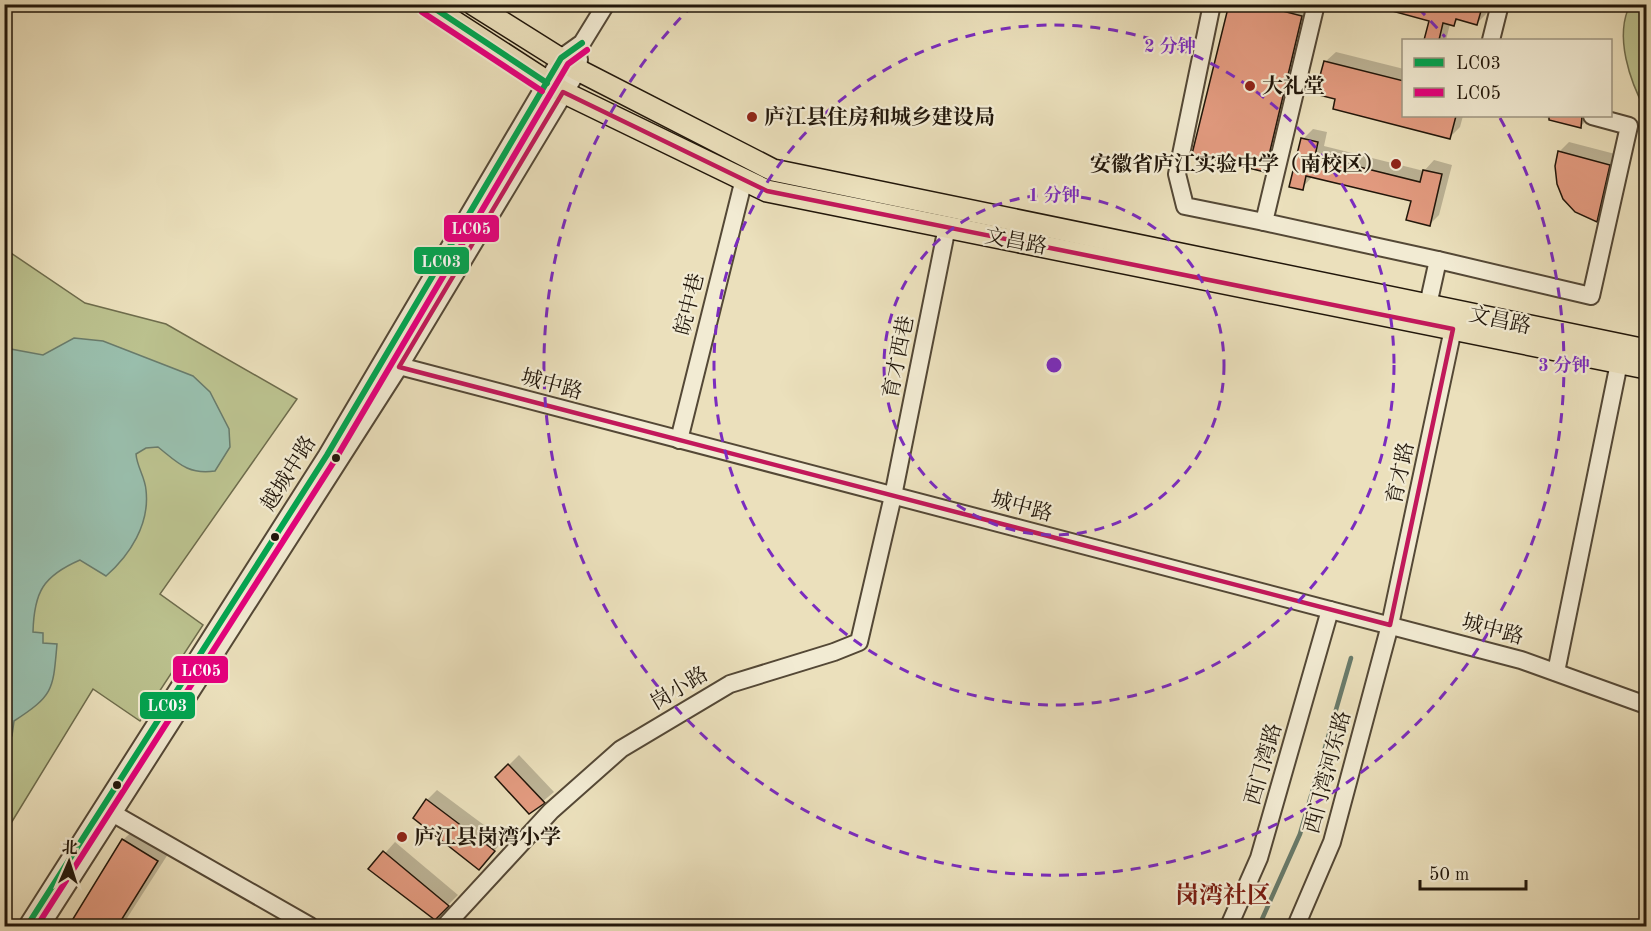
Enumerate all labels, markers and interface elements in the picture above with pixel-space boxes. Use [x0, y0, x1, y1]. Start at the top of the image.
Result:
text: 2 分钟 [1144, 36, 1196, 56]
legend [1402, 39, 1612, 117]
text: LC03 [1456, 55, 1501, 73]
place label: 大礼堂 [1262, 75, 1325, 98]
marker: 大礼堂 [1243, 79, 1257, 93]
text: LC05 [1456, 85, 1501, 103]
place label: 庐江县住房和城乡建设局 [764, 105, 995, 129]
marker: 庐江县住房和城乡建设局 [745, 110, 759, 124]
place label: 安徽省庐江实验中学（南校区） [1090, 152, 1384, 176]
marker: 安徽省庐江实验中学（南校区） [1389, 157, 1403, 171]
text: 1 分钟 [1028, 185, 1080, 205]
line badge: LC05 [443, 214, 500, 243]
text: LC05 [451, 222, 491, 238]
street label: 文昌路 [983, 224, 1049, 259]
line badge: LC03 [413, 246, 470, 275]
text: LC03 [421, 255, 461, 271]
street label: 皖中巷 [671, 271, 708, 337]
street label: 文昌路 [1467, 303, 1533, 338]
street label: 育才西巷 [879, 314, 918, 401]
centre of rings [1044, 355, 1064, 375]
text: 3 分钟 [1538, 355, 1590, 375]
street label: 城中路 [518, 365, 585, 404]
street label: 越城中路 [256, 432, 320, 515]
street label: 育才路 [1383, 440, 1418, 506]
unlabelled marker [330, 452, 342, 464]
street label: 城中路 [988, 487, 1055, 526]
unlabelled marker [269, 531, 281, 543]
street label: 城中路 [1459, 610, 1526, 649]
line badge: LC05 [172, 655, 229, 684]
street label: 岗小路 [646, 662, 712, 715]
text: LC05 [181, 664, 221, 680]
line badge: LC03 [139, 691, 196, 720]
text: LC03 [147, 699, 187, 715]
street label: 西门湾河东路 [1300, 708, 1355, 836]
street label: 西门湾路 [1241, 721, 1286, 808]
unlabelled marker [111, 779, 123, 791]
place label: 庐江县岗湾小学 [414, 825, 561, 849]
marker: 庐江县岗湾小学 [395, 830, 409, 844]
north arrow [39, 832, 99, 892]
text: 北 [61, 839, 78, 857]
scale bar [1420, 853, 1526, 891]
text: 50 m [1429, 866, 1469, 884]
district label: 岗湾社区 [1175, 882, 1271, 909]

